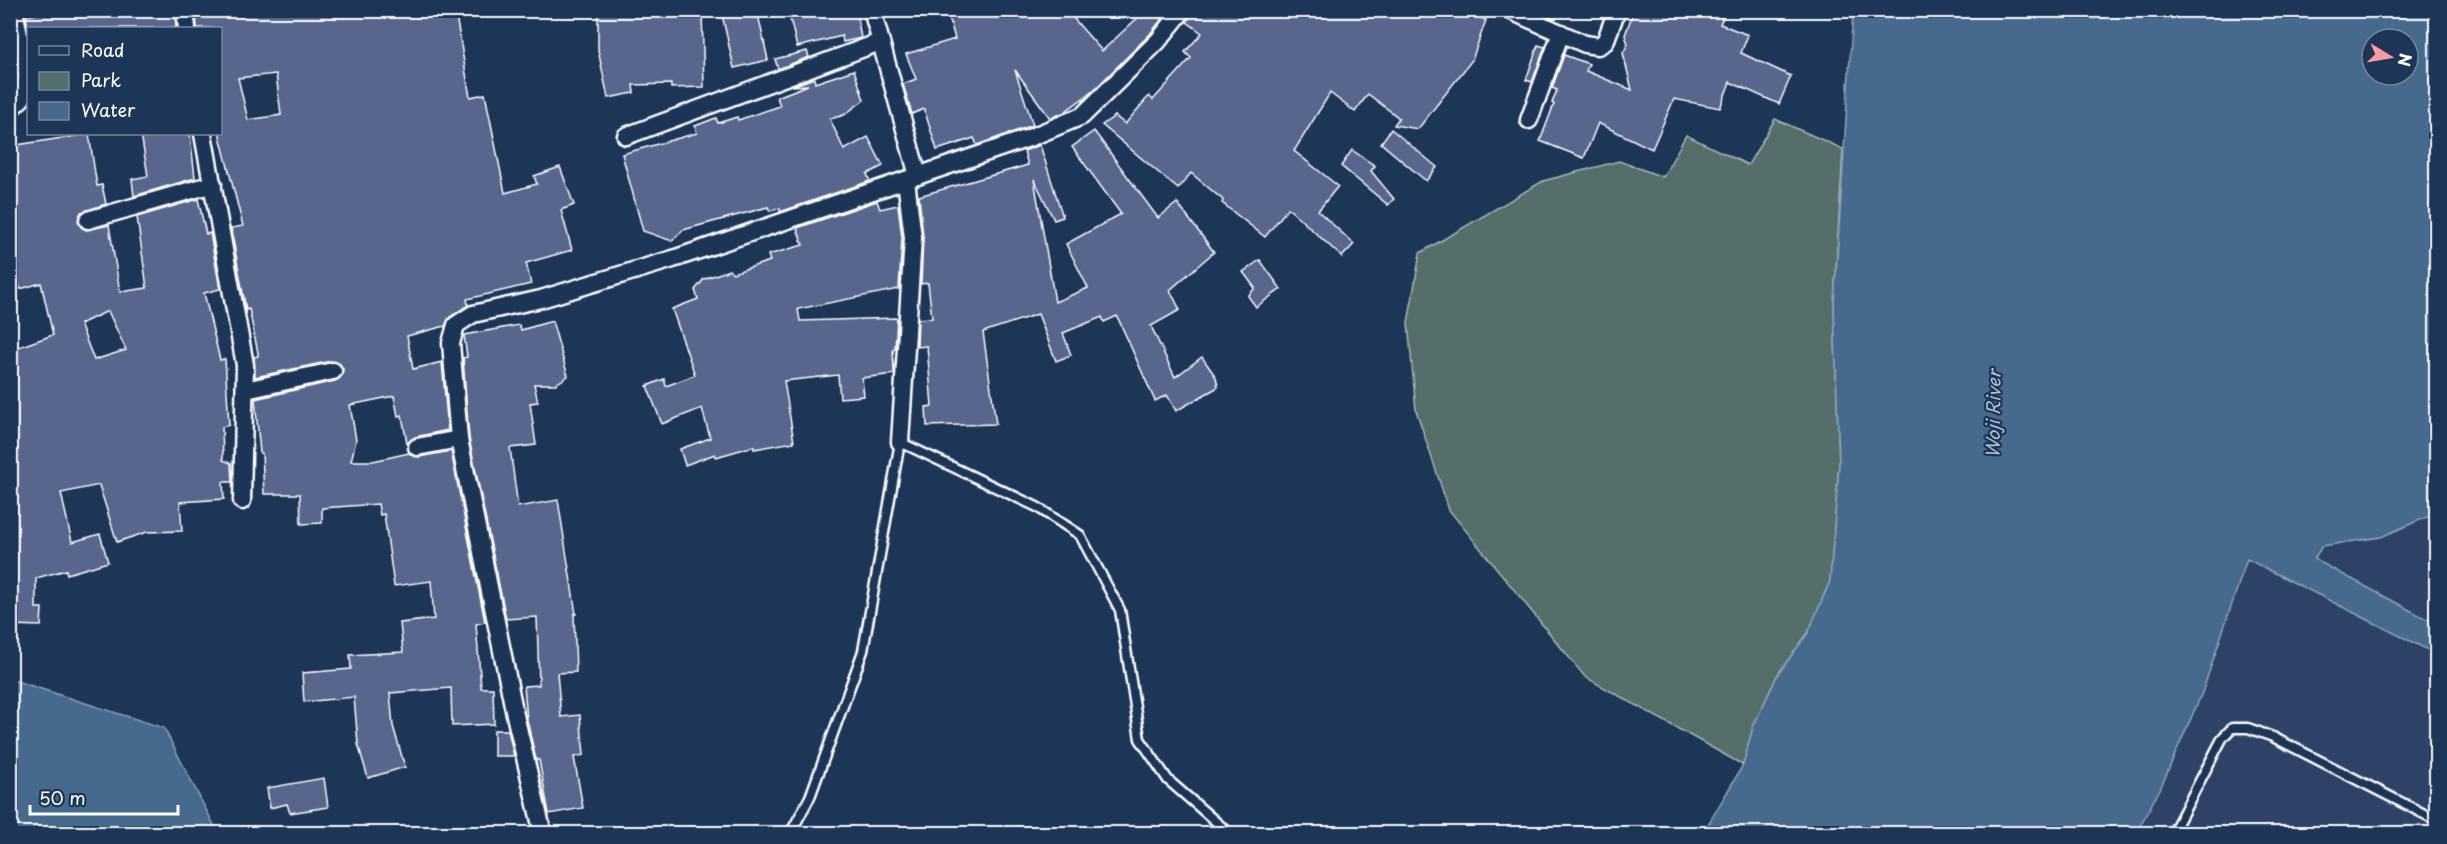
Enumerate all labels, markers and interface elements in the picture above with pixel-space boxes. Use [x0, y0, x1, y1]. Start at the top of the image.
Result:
legend [27, 27, 222, 135]
north arrow [2360, 27, 2420, 87]
text: Road [81, 36, 125, 63]
text: N [2393, 52, 2419, 69]
text: Park [81, 66, 121, 93]
text: Water [81, 96, 136, 123]
water label: Woji River [1978, 367, 2007, 458]
scale bar [30, 778, 178, 816]
text: 50 m [39, 784, 86, 811]

